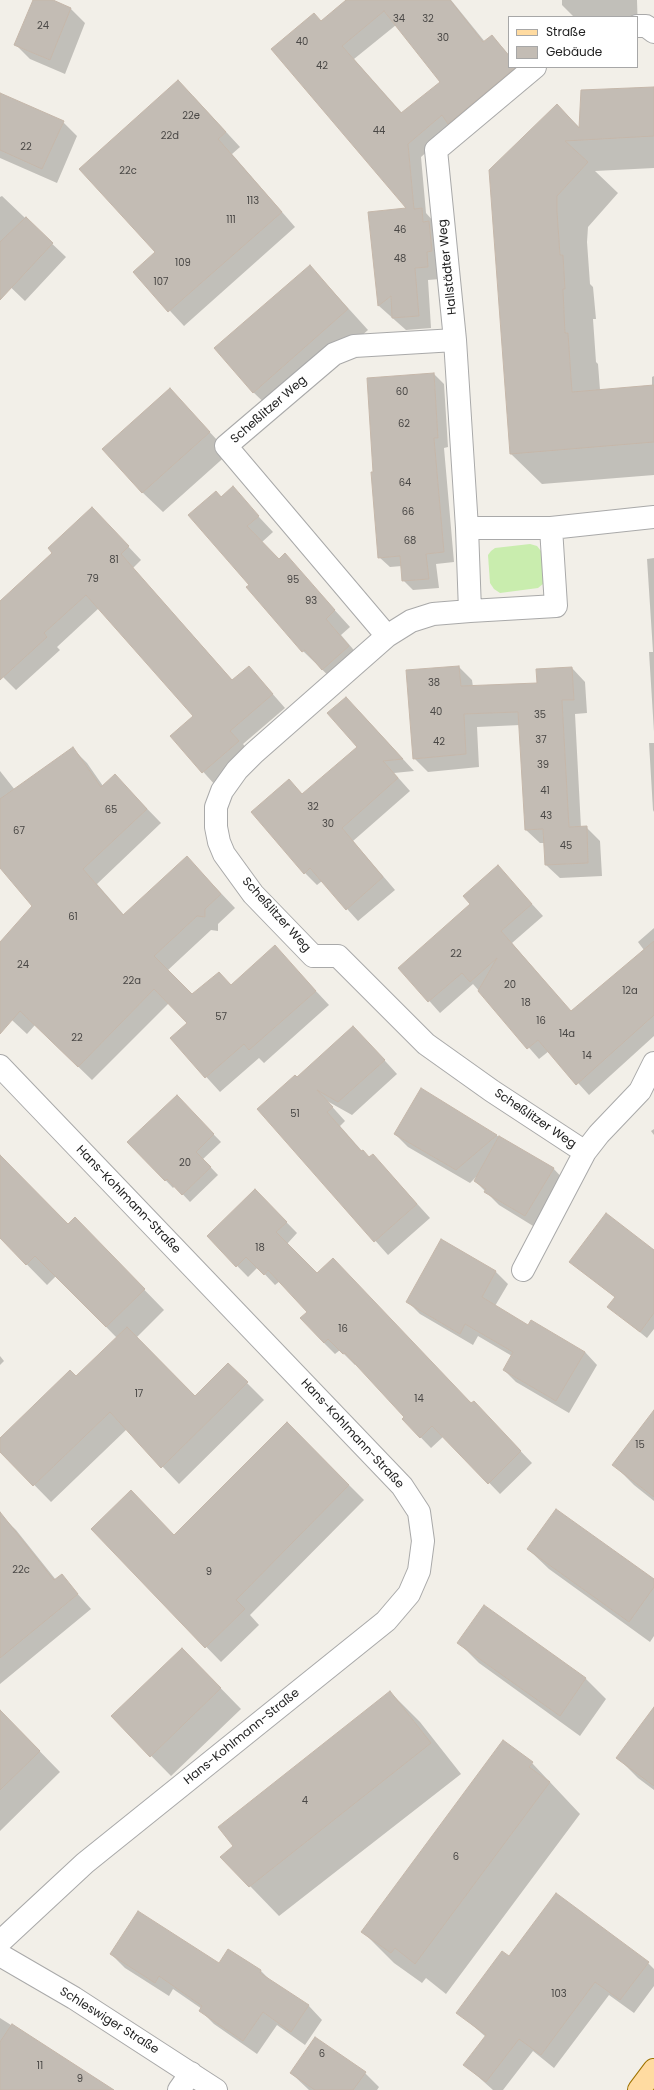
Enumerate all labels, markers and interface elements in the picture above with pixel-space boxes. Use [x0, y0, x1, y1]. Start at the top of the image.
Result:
house number: 34 [393, 13, 405, 25]
house number: 32 [422, 13, 434, 25]
legend [508, 16, 638, 68]
house number: 24 [37, 20, 49, 32]
text: Straße [546, 23, 586, 40]
house number: 30 [437, 32, 449, 44]
house number: 40 [296, 36, 308, 48]
text: Gebäude [546, 43, 602, 60]
house number: 42 [316, 60, 328, 72]
house number: 22e [182, 110, 200, 122]
house number: 44 [373, 125, 385, 137]
house number: 22d [161, 130, 179, 142]
house number: 22 [20, 141, 32, 153]
house number: 22c [119, 165, 137, 177]
house number: 113 [247, 195, 259, 207]
house number: 111 [226, 214, 236, 226]
street label: Hallstädter Weg [436, 219, 460, 315]
house number: 46 [394, 224, 406, 236]
house number: 48 [394, 253, 406, 265]
house number: 109 [175, 257, 191, 269]
house number: 107 [154, 276, 168, 288]
street label: Scheßlitzer Weg [228, 373, 310, 447]
house number: 60 [396, 386, 408, 398]
house number: 62 [398, 418, 410, 430]
house number: 64 [399, 477, 411, 489]
house number: 66 [402, 506, 414, 518]
house number: 68 [404, 535, 416, 547]
house number: 81 [109, 554, 119, 566]
house number: 79 [87, 573, 99, 585]
house number: 95 [287, 574, 299, 586]
house number: 93 [305, 595, 317, 607]
house number: 38 [428, 677, 440, 689]
house number: 40 [430, 706, 442, 718]
house number: 35 [534, 709, 546, 721]
house number: 37 [535, 734, 547, 746]
house number: 42 [433, 736, 445, 748]
house number: 39 [537, 759, 549, 771]
house number: 41 [540, 785, 550, 797]
house number: 32 [307, 801, 319, 813]
house number: 65 [105, 804, 117, 816]
house number: 43 [540, 810, 552, 822]
house number: 30 [322, 818, 334, 830]
house number: 67 [13, 825, 25, 837]
house number: 45 [560, 840, 572, 852]
street label: Scheßlitzer Weg [239, 875, 313, 955]
house number: 61 [68, 911, 78, 923]
house number: 22 [450, 948, 462, 960]
house number: 24 [17, 959, 29, 971]
house number: 22a [123, 975, 141, 987]
house number: 20 [504, 979, 516, 991]
house number: 12a [622, 985, 638, 997]
house number: 18 [521, 997, 531, 1009]
house number: 57 [215, 1011, 227, 1023]
house number: 16 [536, 1015, 546, 1027]
house number: 14a [559, 1028, 575, 1040]
house number: 22 [71, 1032, 83, 1044]
house number: 14 [582, 1050, 592, 1062]
street label: Scheßlitzer Weg [491, 1086, 579, 1152]
house number: 51 [290, 1108, 300, 1120]
street label: Hans-Kohlmann-Straße [73, 1143, 183, 1257]
house number: 20 [179, 1157, 191, 1169]
house number: 18 [255, 1242, 265, 1254]
house number: 16 [338, 1323, 348, 1335]
street label: Hans-Kohlmann-Straße [297, 1376, 407, 1492]
house number: 17 [135, 1388, 143, 1400]
house number: 14 [414, 1393, 424, 1405]
house number: 15 [635, 1439, 645, 1451]
house number: 22c [12, 1564, 30, 1576]
house number: 9 [206, 1566, 212, 1578]
street label: Hans-Kohlmann-Straße [181, 1686, 303, 1788]
house number: 4 [302, 1795, 308, 1807]
house number: 6 [453, 1851, 459, 1863]
street label: Schleswiger Straße [57, 1985, 161, 2057]
house number: 103 [551, 1988, 567, 2000]
house number: 6 [319, 2048, 325, 2060]
house number: 11 [37, 2060, 43, 2072]
house number: 9 [77, 2073, 83, 2085]

